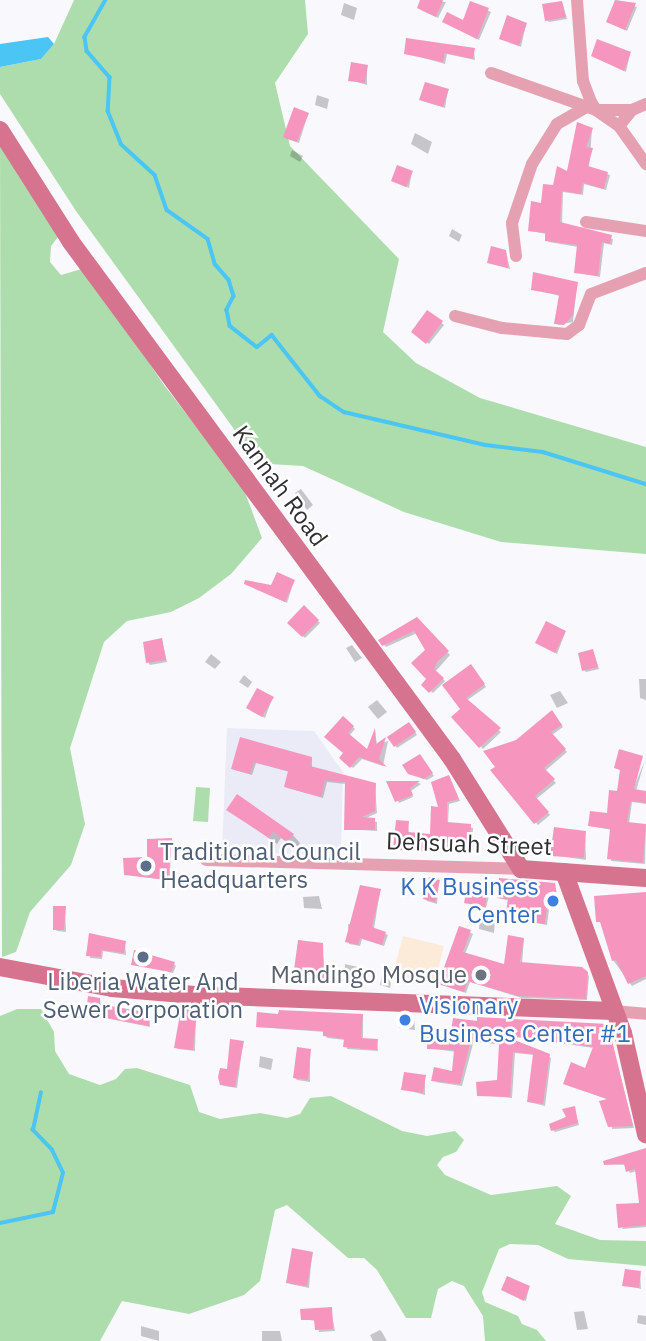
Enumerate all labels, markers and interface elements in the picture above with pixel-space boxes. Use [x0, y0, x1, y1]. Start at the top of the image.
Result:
street label: Kannah Road [227, 420, 333, 552]
street label: Dehsuah Street [385, 827, 553, 861]
place label: Traditional Council Headquarters [160, 838, 361, 894]
marker: Traditional Council Headquarters [138, 858, 154, 874]
place label: K K Business Center [400, 873, 539, 929]
marker: K K Business Center [545, 893, 561, 909]
marker: Liberia Water And Sewer Corporation [135, 949, 151, 965]
place label: Mandingo Mosque [271, 961, 467, 989]
marker: Mandingo Mosque [473, 967, 489, 983]
place label: Liberia Water And Sewer Corporation [43, 968, 243, 1024]
place label: Visionary Business Center #1 [419, 992, 631, 1048]
marker: Visionary Business Center #1 [397, 1012, 413, 1028]

